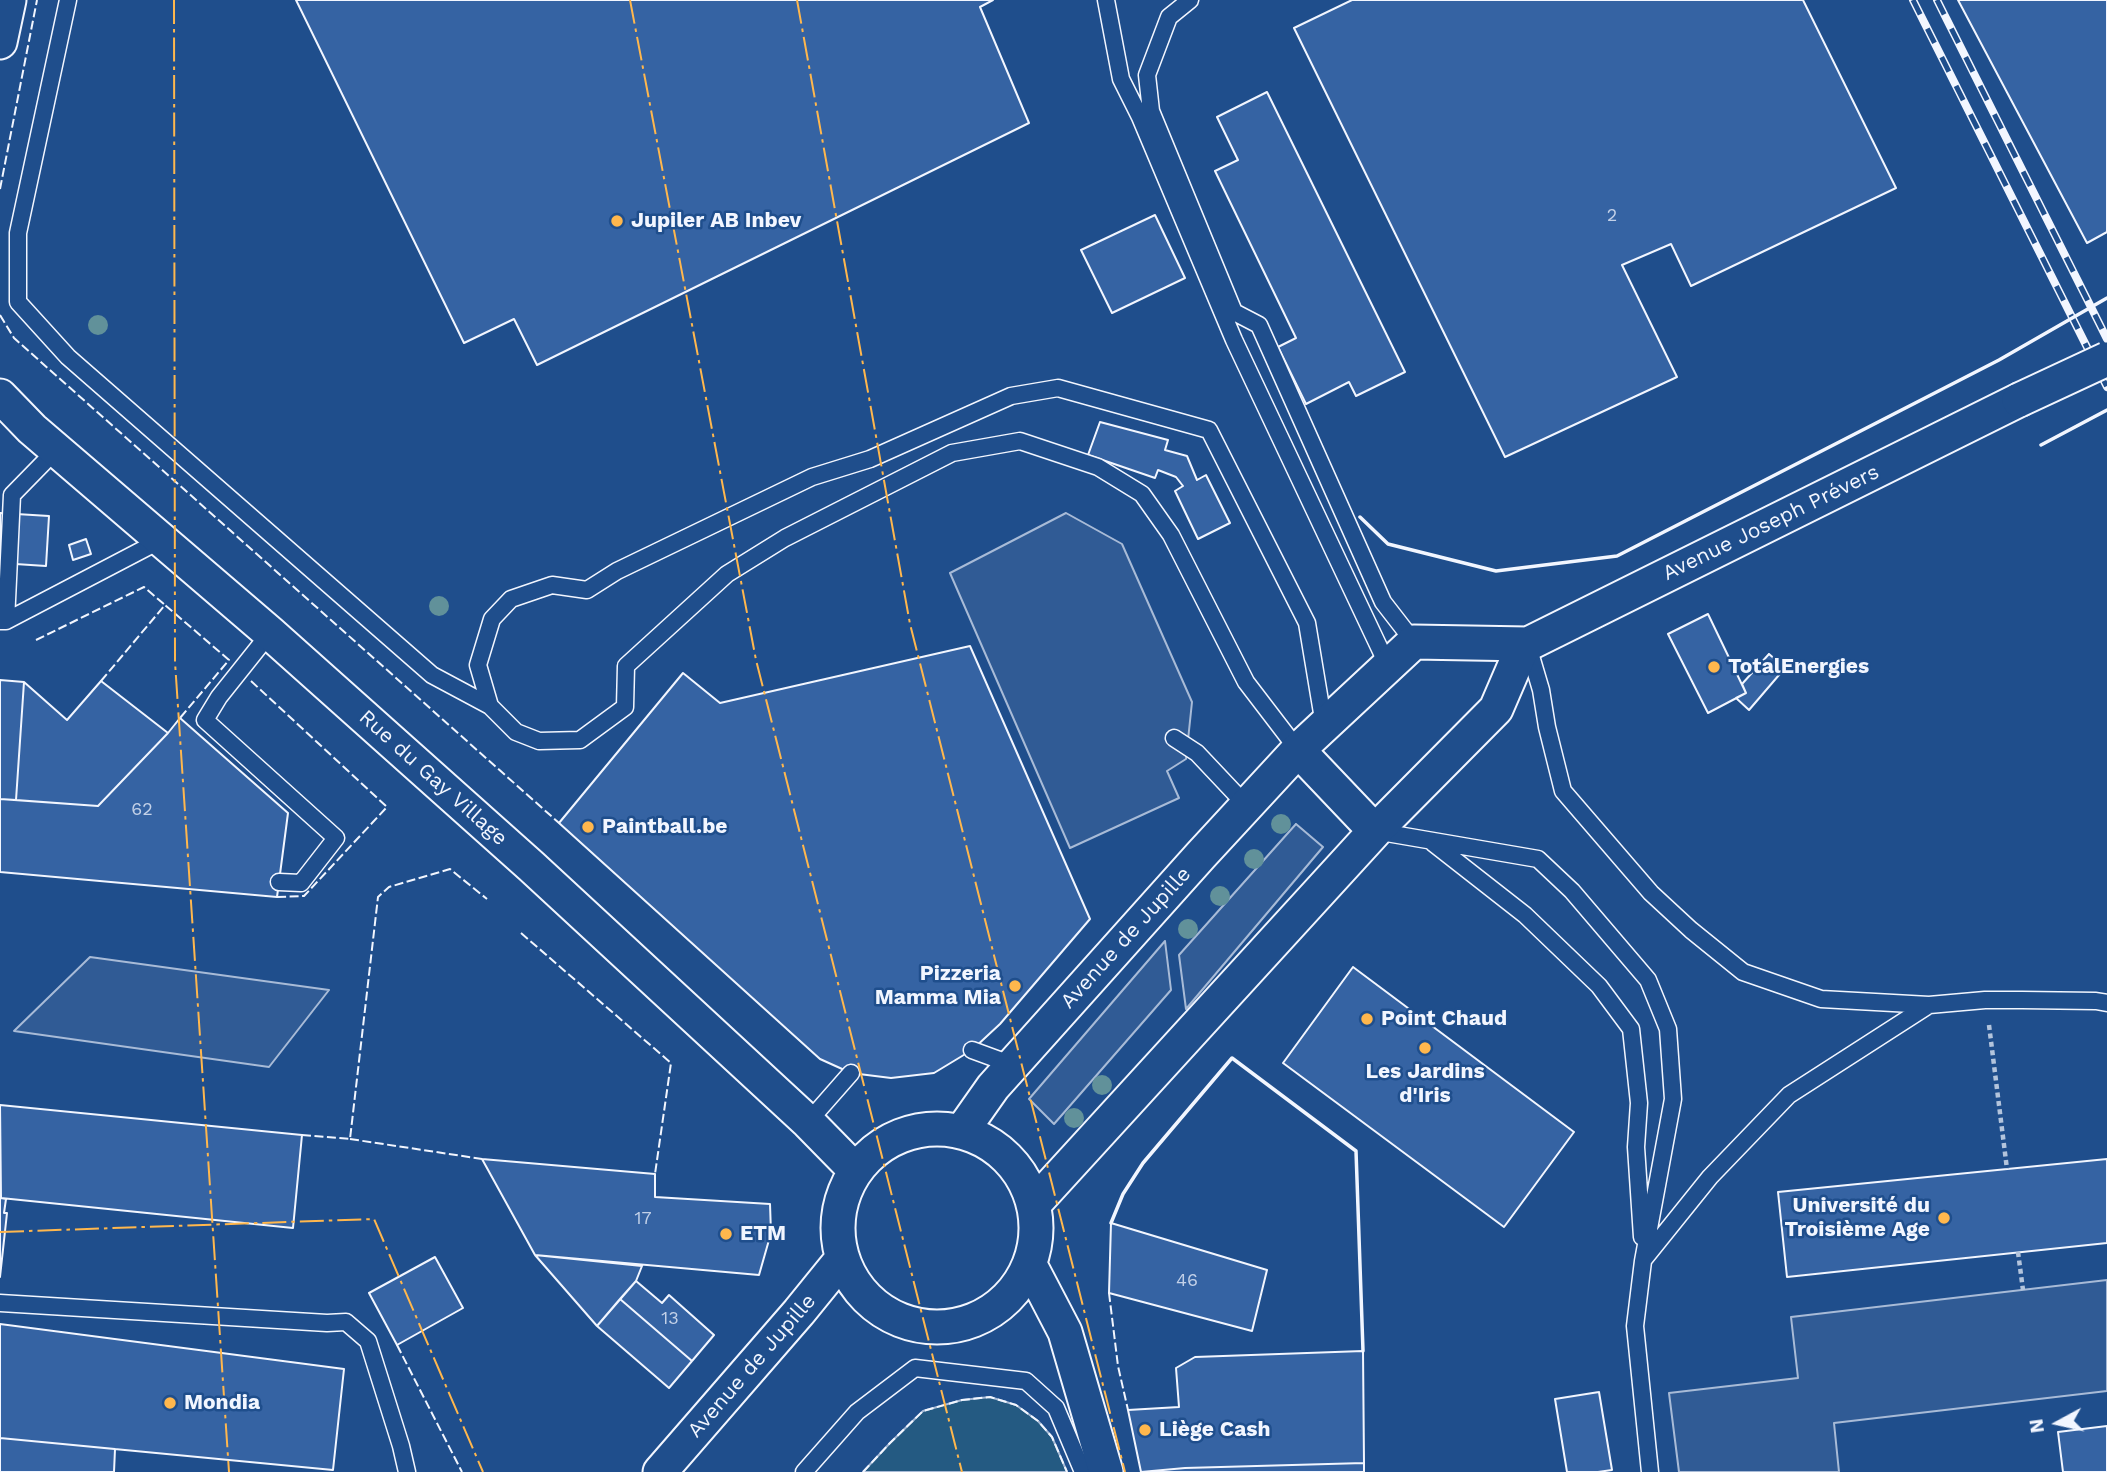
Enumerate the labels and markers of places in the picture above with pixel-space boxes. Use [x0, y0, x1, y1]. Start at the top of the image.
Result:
place label: Jupiler AB Inbev [631, 208, 801, 234]
marker: Jupiler AB Inbev [609, 213, 625, 229]
place label: TotalEnergies [1728, 654, 1869, 680]
marker: TotalEnergies [1706, 659, 1722, 675]
place label: Paintball.be [602, 814, 727, 840]
marker: Paintball.be [580, 819, 596, 835]
place label: Pizzeria Mamma Mia [875, 961, 1001, 1011]
marker: Pizzeria Mamma Mia [1007, 978, 1023, 994]
place label: Point Chaud [1381, 1006, 1507, 1032]
marker: Point Chaud [1359, 1011, 1375, 1027]
marker: Les Jardins d'Iris [1417, 1040, 1433, 1056]
place label: Les Jardins d'Iris [1365, 1059, 1485, 1109]
place label: Université du Troisième Age [1785, 1193, 1930, 1243]
marker: Université du Troisième Age [1936, 1210, 1952, 1226]
place label: ETM [740, 1221, 786, 1247]
marker: ETM [718, 1226, 734, 1242]
place label: Mondia [184, 1390, 260, 1416]
marker: Mondia [162, 1395, 178, 1411]
place label: Liège Cash [1159, 1417, 1271, 1443]
marker: Liège Cash [1137, 1422, 1153, 1438]

